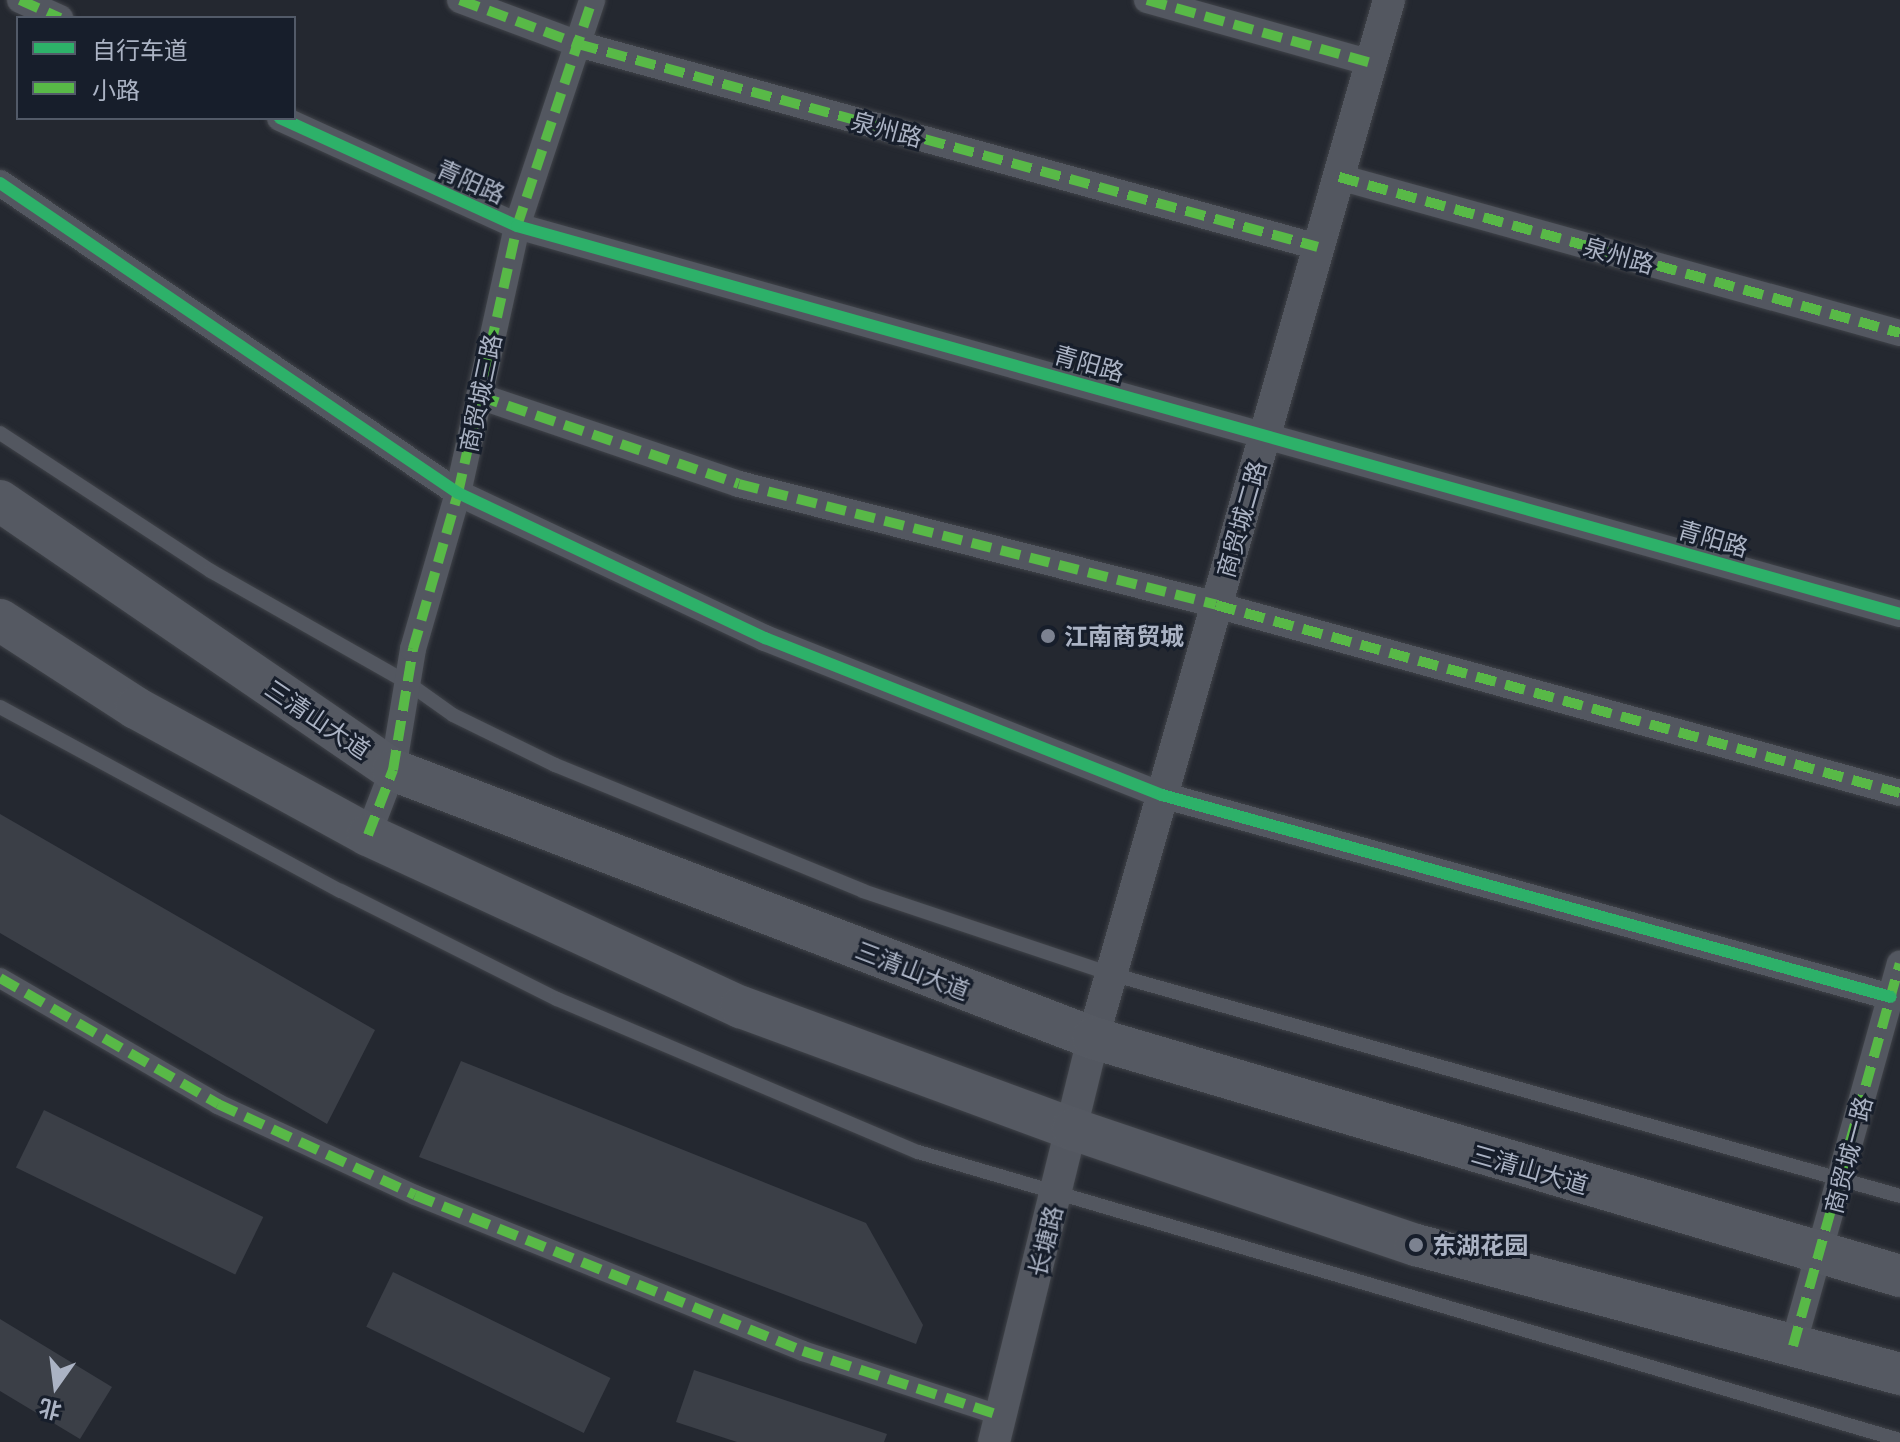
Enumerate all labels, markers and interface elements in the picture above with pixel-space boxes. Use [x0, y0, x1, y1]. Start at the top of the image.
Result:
legend [16, 16, 296, 120]
text: 自行车道 [92, 33, 188, 66]
text: 小路 [92, 73, 140, 106]
street label: 泉州路 [848, 106, 926, 152]
street label: 青阳路 [432, 153, 510, 209]
street label: 泉州路 [1580, 231, 1658, 279]
street label: 商贸城三路 [453, 331, 507, 455]
street label: 青阳路 [1050, 339, 1128, 387]
street label: 商贸城二路 [1211, 457, 1271, 581]
street label: 青阳路 [1674, 514, 1752, 562]
place label: 江南商贸城 [1064, 622, 1184, 650]
marker: 江南商贸城 [1039, 627, 1057, 645]
street label: 三清山大道 [260, 674, 376, 764]
street label: 三清山大道 [852, 935, 974, 1005]
street label: 商贸城一路 [1819, 1093, 1877, 1217]
street label: 三清山大道 [1468, 1139, 1592, 1199]
street label: 长塘路 [1022, 1203, 1068, 1279]
place label: 东湖花园 [1432, 1231, 1528, 1259]
marker: 东湖花园 [1407, 1236, 1425, 1254]
north arrow [16, 1346, 96, 1426]
text: 北 [36, 1392, 65, 1427]

